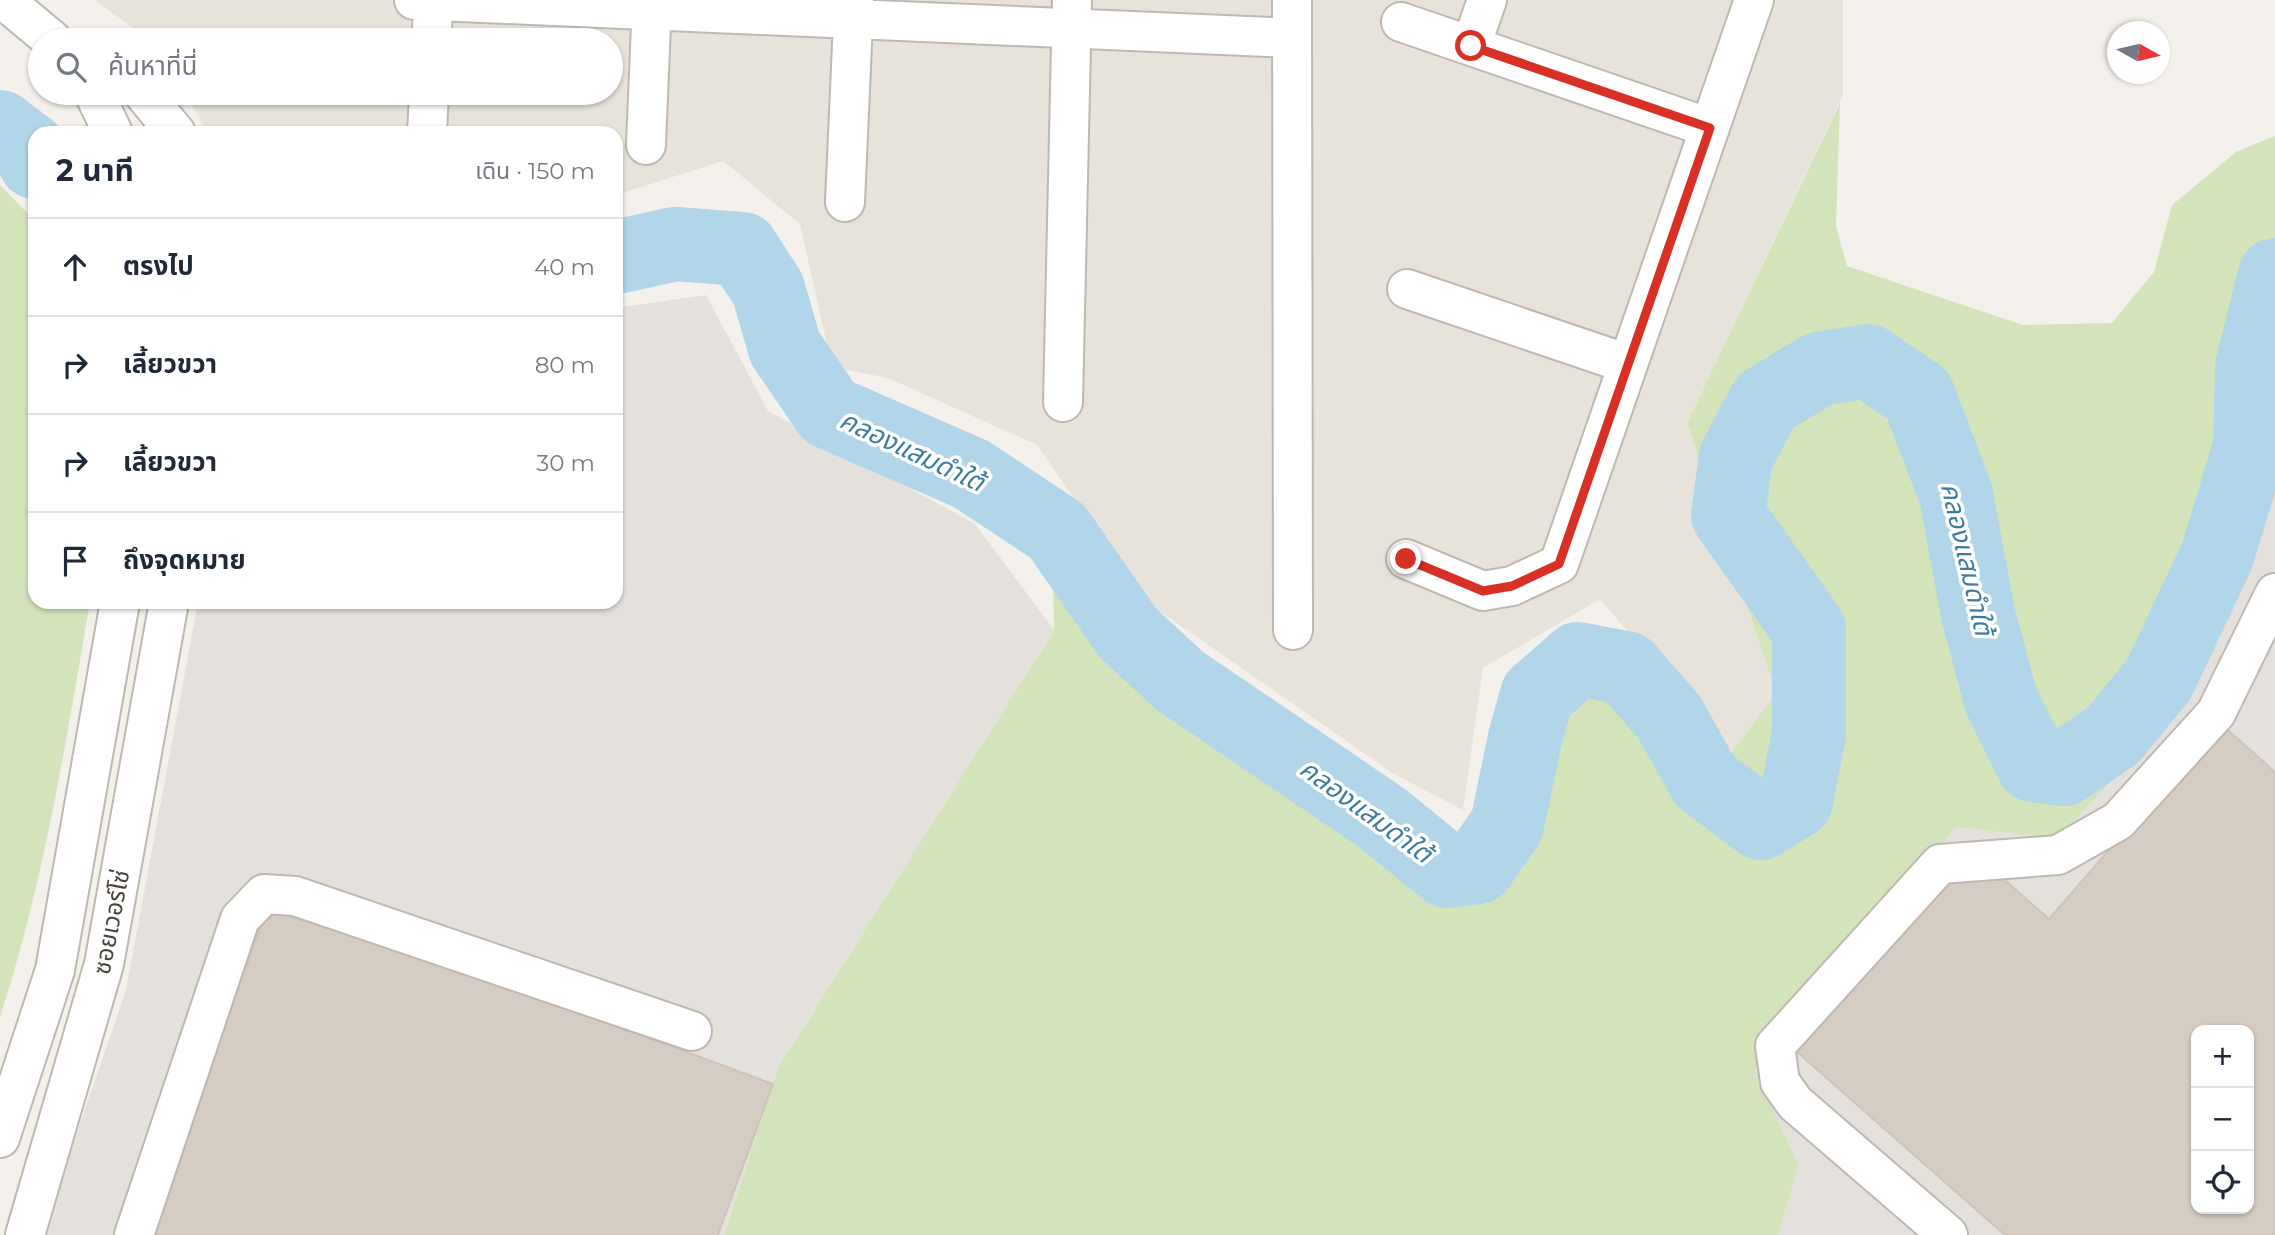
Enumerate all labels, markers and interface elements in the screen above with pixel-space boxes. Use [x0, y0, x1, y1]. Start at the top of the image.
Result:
north arrow [2107, 21, 2170, 84]
search box [28, 28, 623, 105]
route start [1455, 30, 1486, 61]
icon: search [52, 48, 90, 86]
text: ค้นหาที่นี่ [108, 50, 198, 82]
text: 2 นาที [56, 152, 134, 189]
text: เดิน · 150 m [475, 157, 595, 185]
icon: ahead [56, 248, 94, 286]
text: ตรงไป [123, 250, 194, 282]
text: 40 m [534, 253, 595, 281]
icon: right [56, 346, 94, 384]
text: เลี้ยวขวา [123, 348, 217, 380]
text: 80 m [535, 351, 595, 379]
water label: คลองแสมดำใต้ [835, 404, 993, 500]
icon: right [56, 444, 94, 482]
text: เลี้ยวขวา [123, 446, 217, 478]
text: 30 m [536, 449, 595, 477]
water label: คลองแสมดำใต้ [1934, 480, 2001, 642]
icon: arrive [56, 542, 94, 580]
route end [1390, 543, 1421, 574]
text: ถึงจุดหมาย [123, 544, 246, 576]
water label: คลองแสมดำใต้ [1294, 752, 1441, 872]
street label: ซอยเวอร์โซ่ [87, 867, 135, 977]
map controls [2191, 1025, 2254, 1214]
button: + [2191, 1025, 2254, 1088]
button: − [2191, 1088, 2254, 1151]
button: locate [2191, 1151, 2254, 1214]

